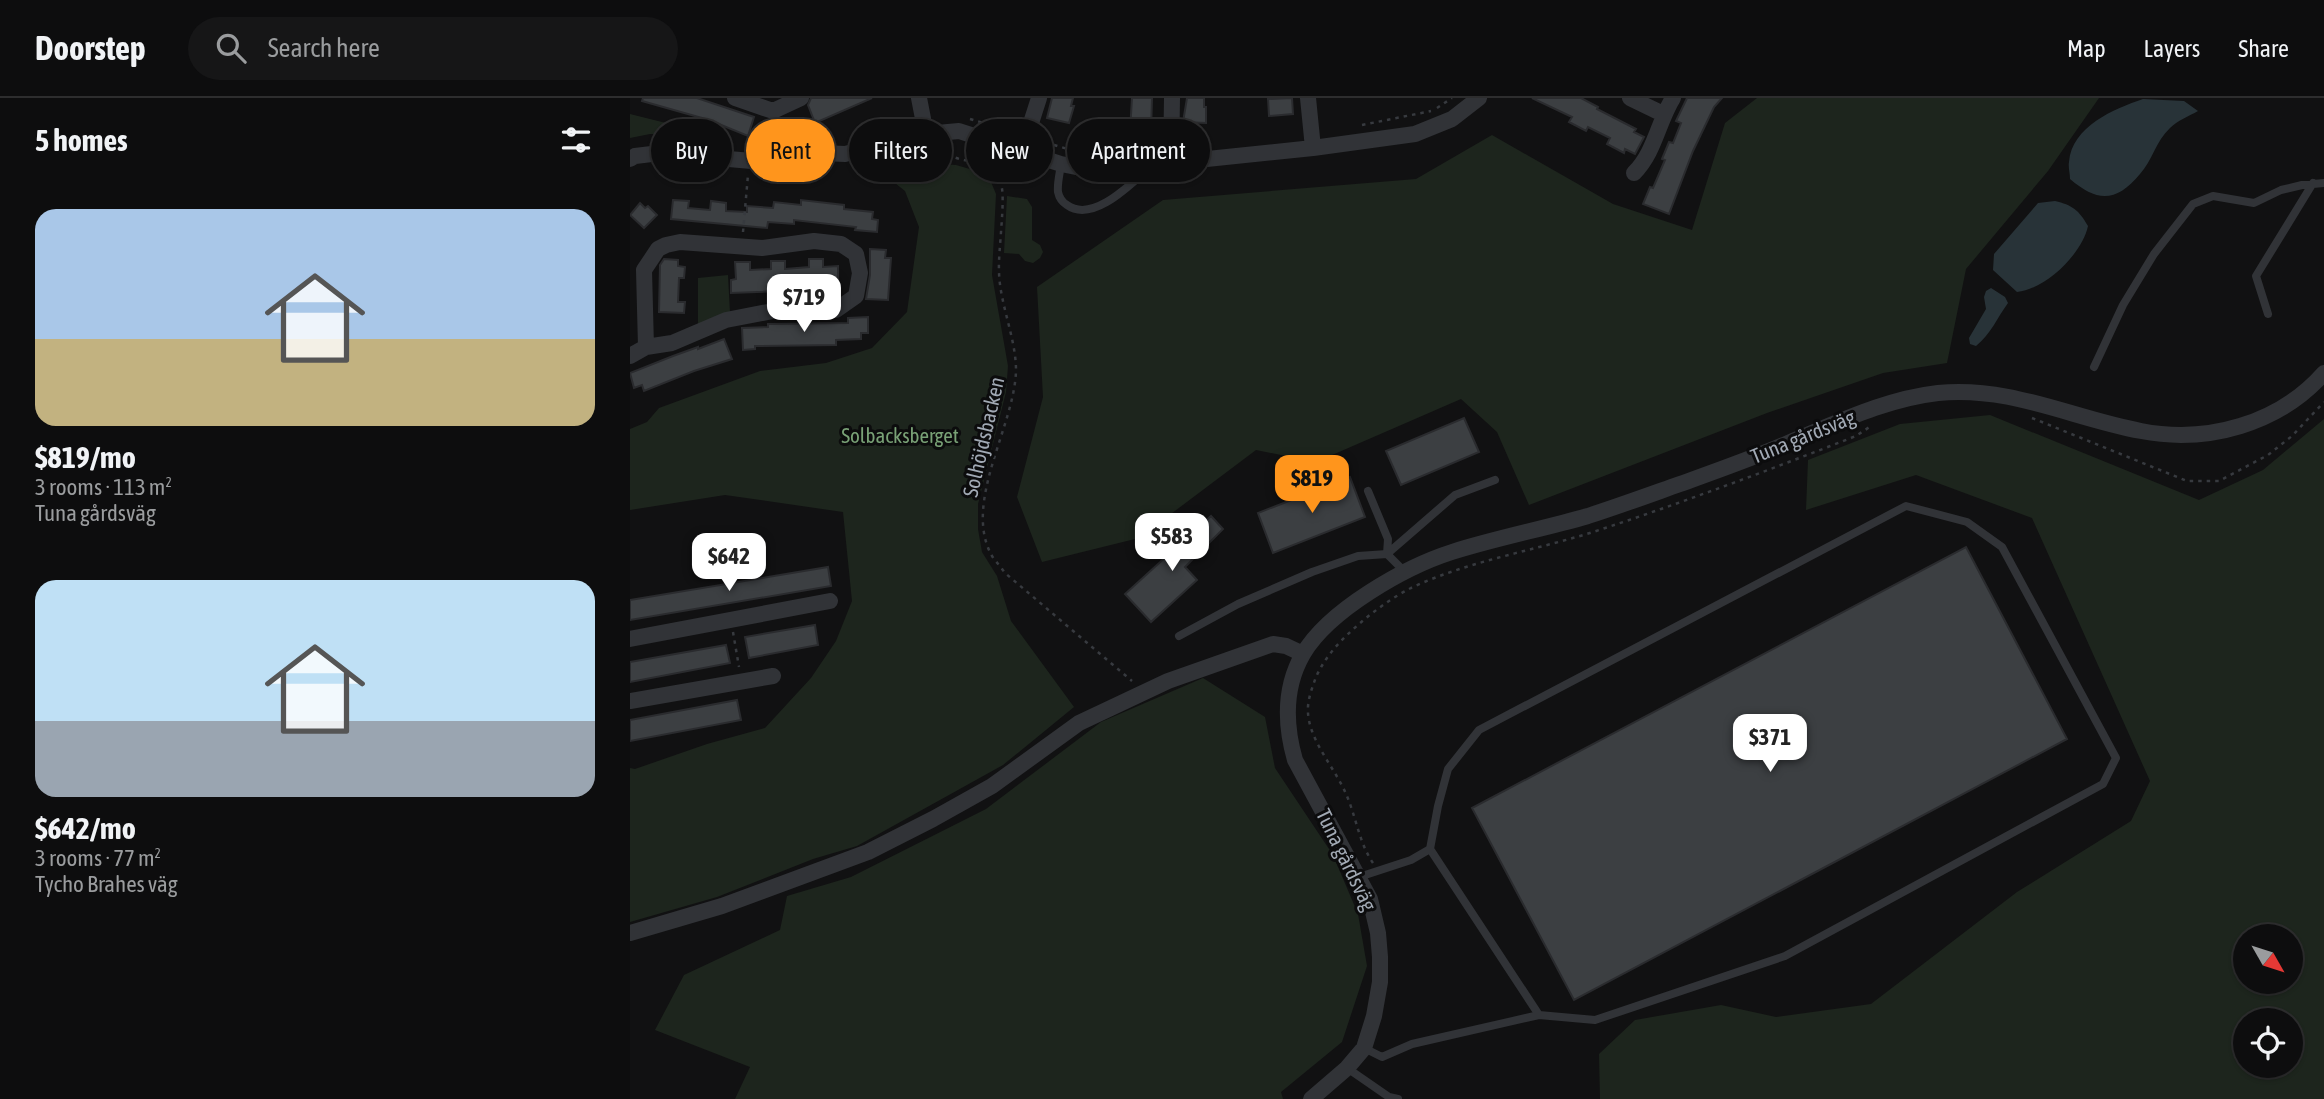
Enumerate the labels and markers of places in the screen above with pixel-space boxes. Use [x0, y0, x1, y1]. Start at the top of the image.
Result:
pin: $719 [763, 274, 845, 334]
pin: $819 [1271, 456, 1353, 515]
pin: $583 [1131, 514, 1213, 573]
pin: $642 [688, 533, 770, 593]
pin: $371 [1729, 714, 1811, 774]

